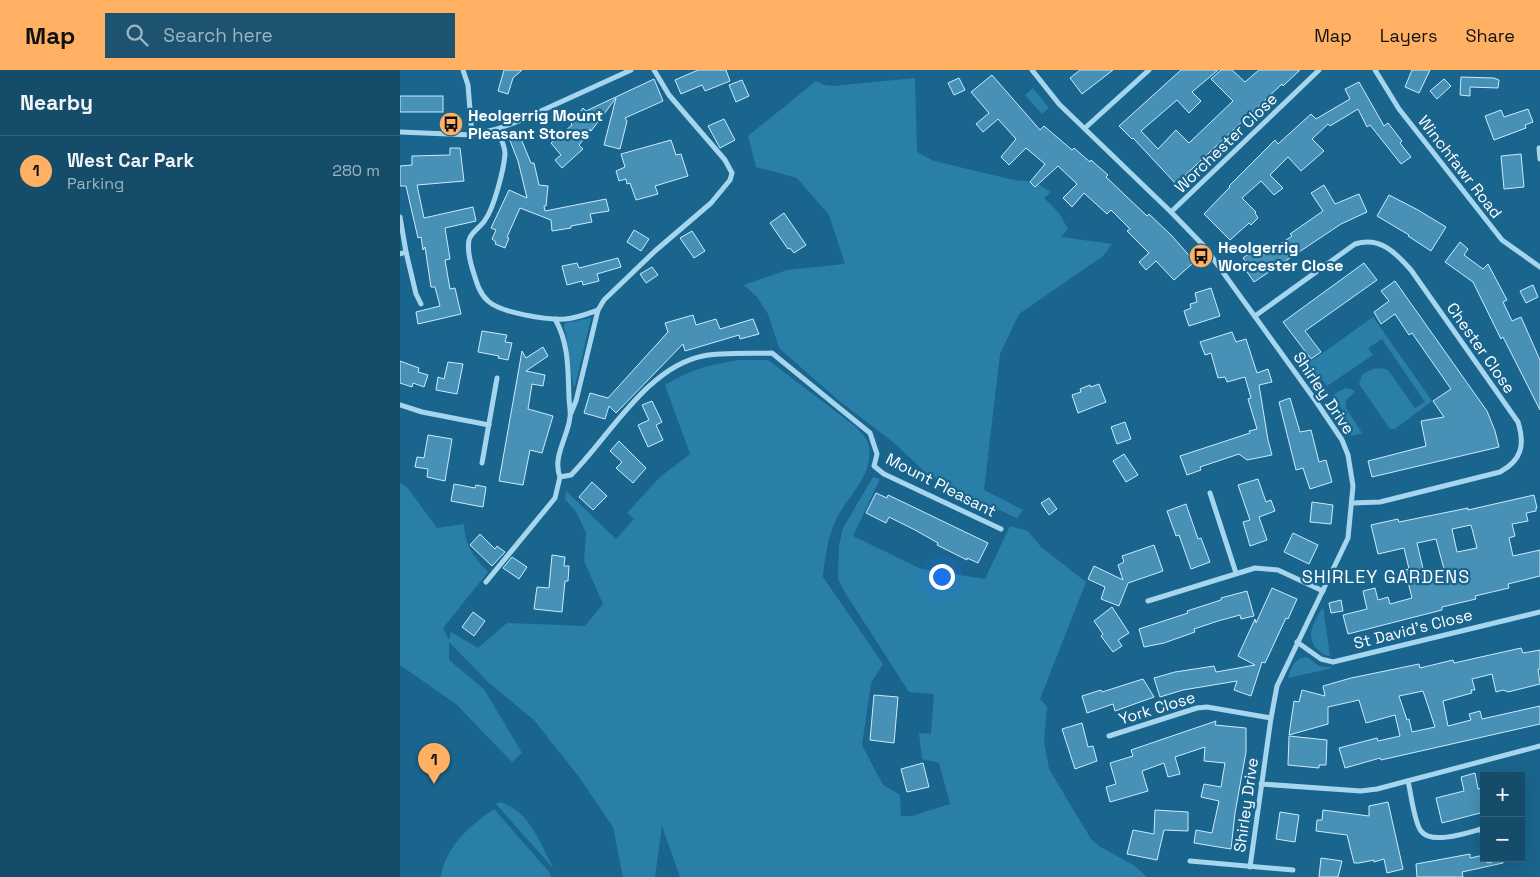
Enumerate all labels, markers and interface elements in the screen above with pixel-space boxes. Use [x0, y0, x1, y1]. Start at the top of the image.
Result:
search box [105, 13, 455, 58]
text: Map [25, 20, 75, 51]
icon: search [123, 21, 151, 49]
text: Search here [163, 23, 273, 48]
text: Map [1314, 24, 1352, 47]
text: Layers [1380, 24, 1437, 47]
text: Share [1465, 24, 1515, 47]
street label: Worchester Close [1170, 88, 1282, 198]
text: Nearby [20, 89, 93, 116]
place label: Heolgerrig Mount Pleasant Stores [468, 105, 603, 144]
bus stop icon: Heolgerrig Mount Pleasant Stores [438, 111, 464, 137]
street label: Winchfawr Road [1413, 111, 1507, 223]
text: West Car Park [67, 148, 194, 173]
text: 1 [32, 160, 40, 181]
text: 280 m [332, 160, 380, 181]
text: Parking [67, 173, 124, 194]
place label: Heolgerrig Worcester Close [1218, 237, 1344, 276]
bus stop icon: Heolgerrig Worcester Close [1188, 243, 1214, 269]
street label: Chester Close [1442, 298, 1520, 398]
street label: Shirley Drive [1289, 348, 1359, 438]
street label: Mount Pleasant [882, 448, 1000, 522]
your location [929, 564, 955, 590]
district label: SHIRLEY GARDENS [1302, 565, 1470, 588]
street label: St David's Close [1351, 604, 1475, 654]
street label: York Close [1116, 686, 1198, 730]
pin: 1 [418, 743, 450, 784]
street label: Shirley Drive [1229, 756, 1263, 854]
map controls [1480, 772, 1525, 862]
button: + [1480, 772, 1525, 817]
button: − [1480, 817, 1525, 862]

